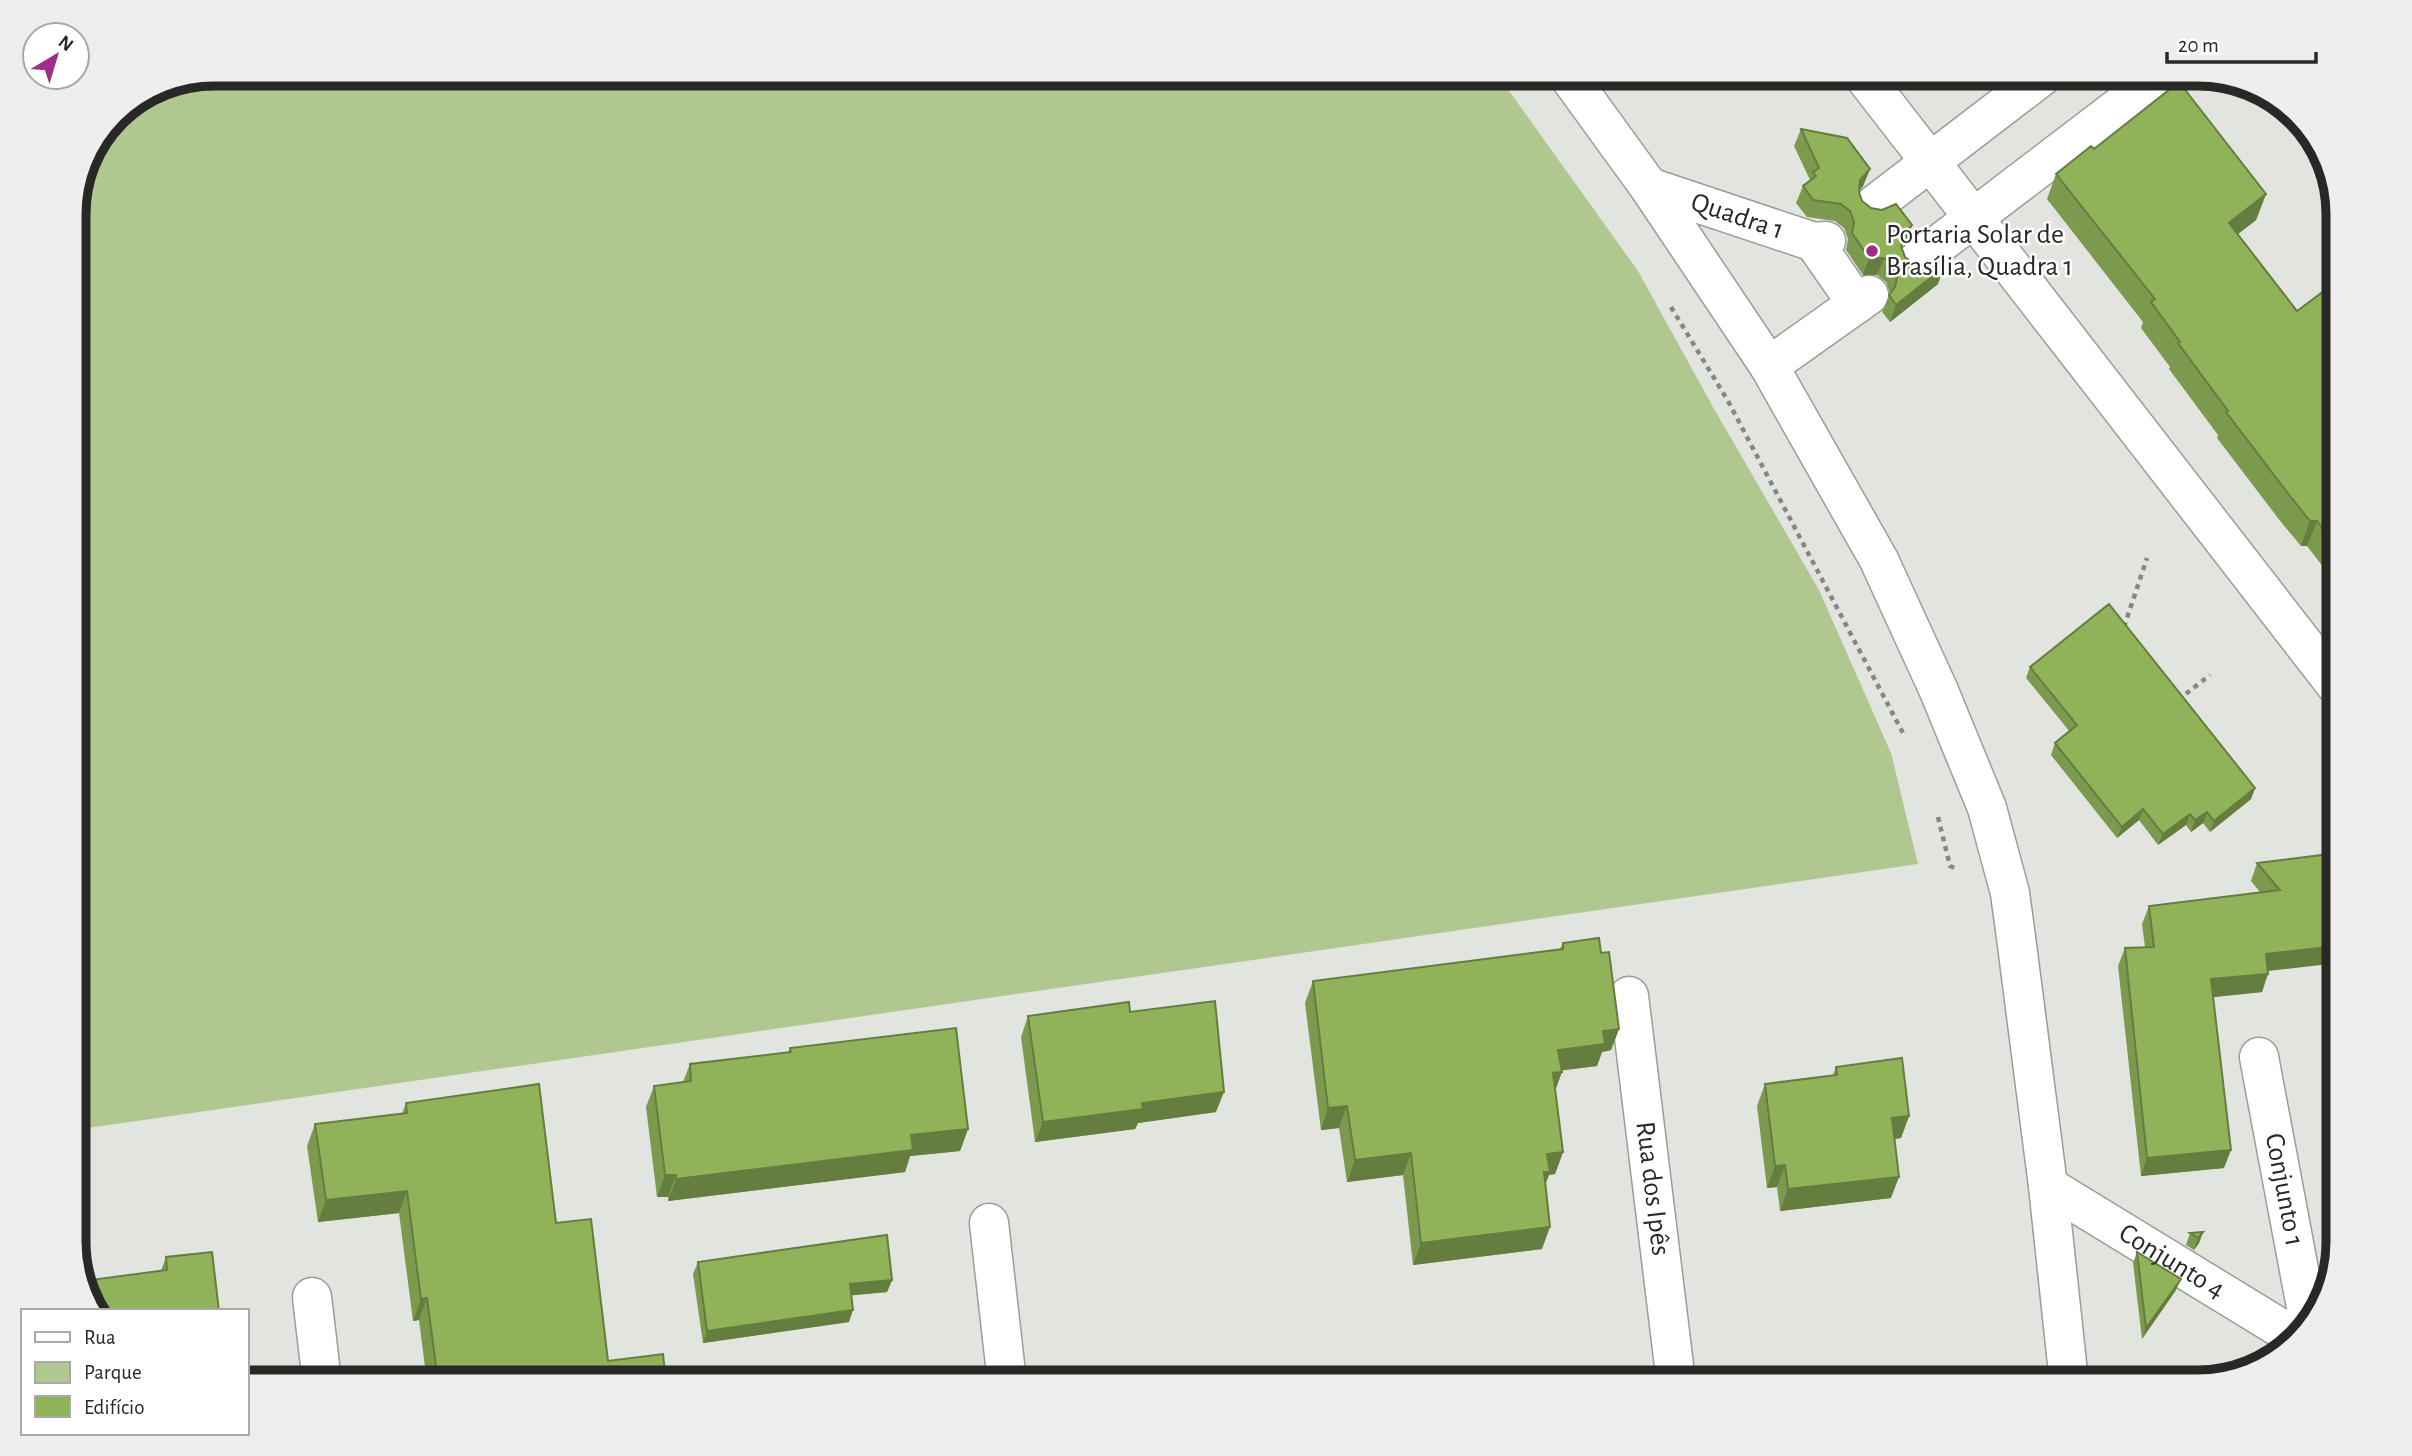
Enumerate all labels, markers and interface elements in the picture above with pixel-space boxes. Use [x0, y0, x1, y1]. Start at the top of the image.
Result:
north arrow [21, 21, 91, 91]
scale bar [2167, 21, 2316, 65]
text: N [54, 32, 77, 55]
text: 20 m [2178, 35, 2219, 56]
street label: Quadra 1 [1687, 188, 1787, 245]
place label: Portaria Solar de Brasília, Quadra 1 [1886, 221, 2073, 281]
marker: Portaria Solar de Brasília, Quadra 1 [1864, 243, 1880, 259]
street label: Rua dos Ipês [1630, 1120, 1675, 1257]
street label: Conjunto 1 [2260, 1131, 2308, 1248]
street label: Conjunto 4 [2114, 1219, 2229, 1304]
legend [21, 1309, 248, 1435]
text: Rua [84, 1327, 116, 1348]
text: Parque [84, 1362, 142, 1383]
text: Edifício [84, 1397, 144, 1418]

